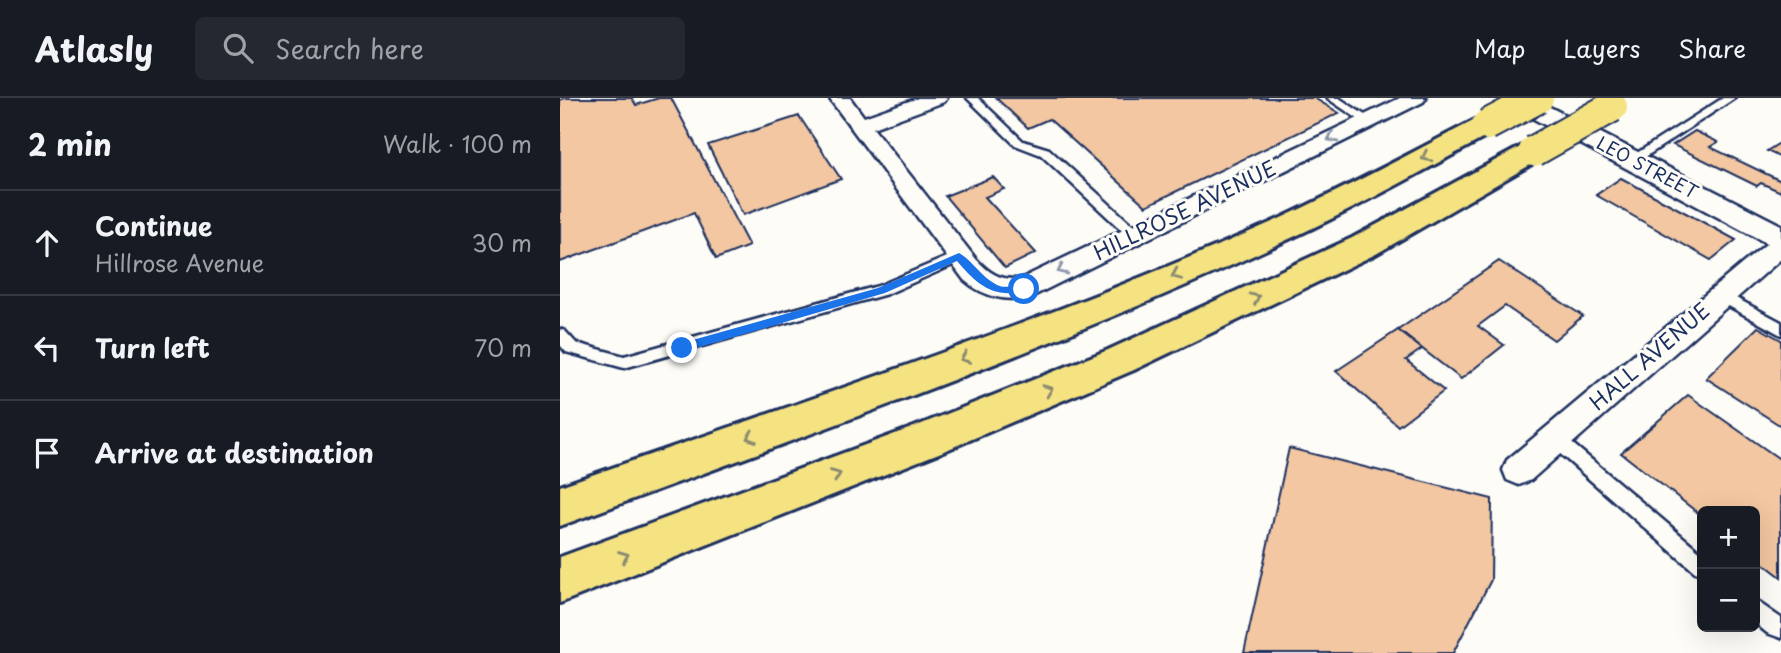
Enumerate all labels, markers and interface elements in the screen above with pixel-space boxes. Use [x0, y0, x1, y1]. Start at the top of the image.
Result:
search box [195, 17, 685, 80]
text: Atlasly [35, 23, 153, 73]
icon: search [219, 29, 257, 67]
text: Search here [275, 29, 424, 68]
text: Map [1474, 30, 1525, 66]
text: Layers [1563, 30, 1640, 66]
text: Share [1678, 30, 1746, 66]
text: 2 min [28, 121, 112, 166]
text: Walk · 100 m [383, 126, 532, 161]
street label: LEO STREET [1592, 129, 1704, 205]
one-way arrow [1327, 130, 1339, 144]
one-way arrow [1421, 148, 1433, 162]
street label: HILLROSE AVENUE [1087, 151, 1281, 267]
text: Continue [95, 206, 212, 245]
icon: ahead [28, 224, 66, 262]
text: 30 m [471, 225, 532, 260]
text: Hillrose Avenue [95, 245, 264, 280]
one-way arrow [1057, 262, 1069, 276]
one-way arrow [1171, 267, 1184, 281]
route start [1008, 273, 1039, 304]
one-way arrow [1248, 292, 1260, 306]
street label: HALL AVENUE [1581, 294, 1716, 417]
text: Turn left [95, 328, 210, 367]
icon: left [28, 329, 66, 367]
text: 70 m [474, 330, 532, 365]
route end [666, 332, 697, 363]
one-way arrow [959, 350, 971, 364]
one-way arrow [1041, 385, 1053, 399]
one-way arrow [746, 429, 758, 443]
text: Arrive at destination [95, 433, 374, 472]
icon: arrive [28, 434, 66, 472]
one-way arrow [830, 469, 842, 483]
map controls [1697, 506, 1760, 632]
button: + [1697, 506, 1760, 569]
one-way arrow [617, 550, 629, 564]
button: − [1697, 569, 1760, 632]

